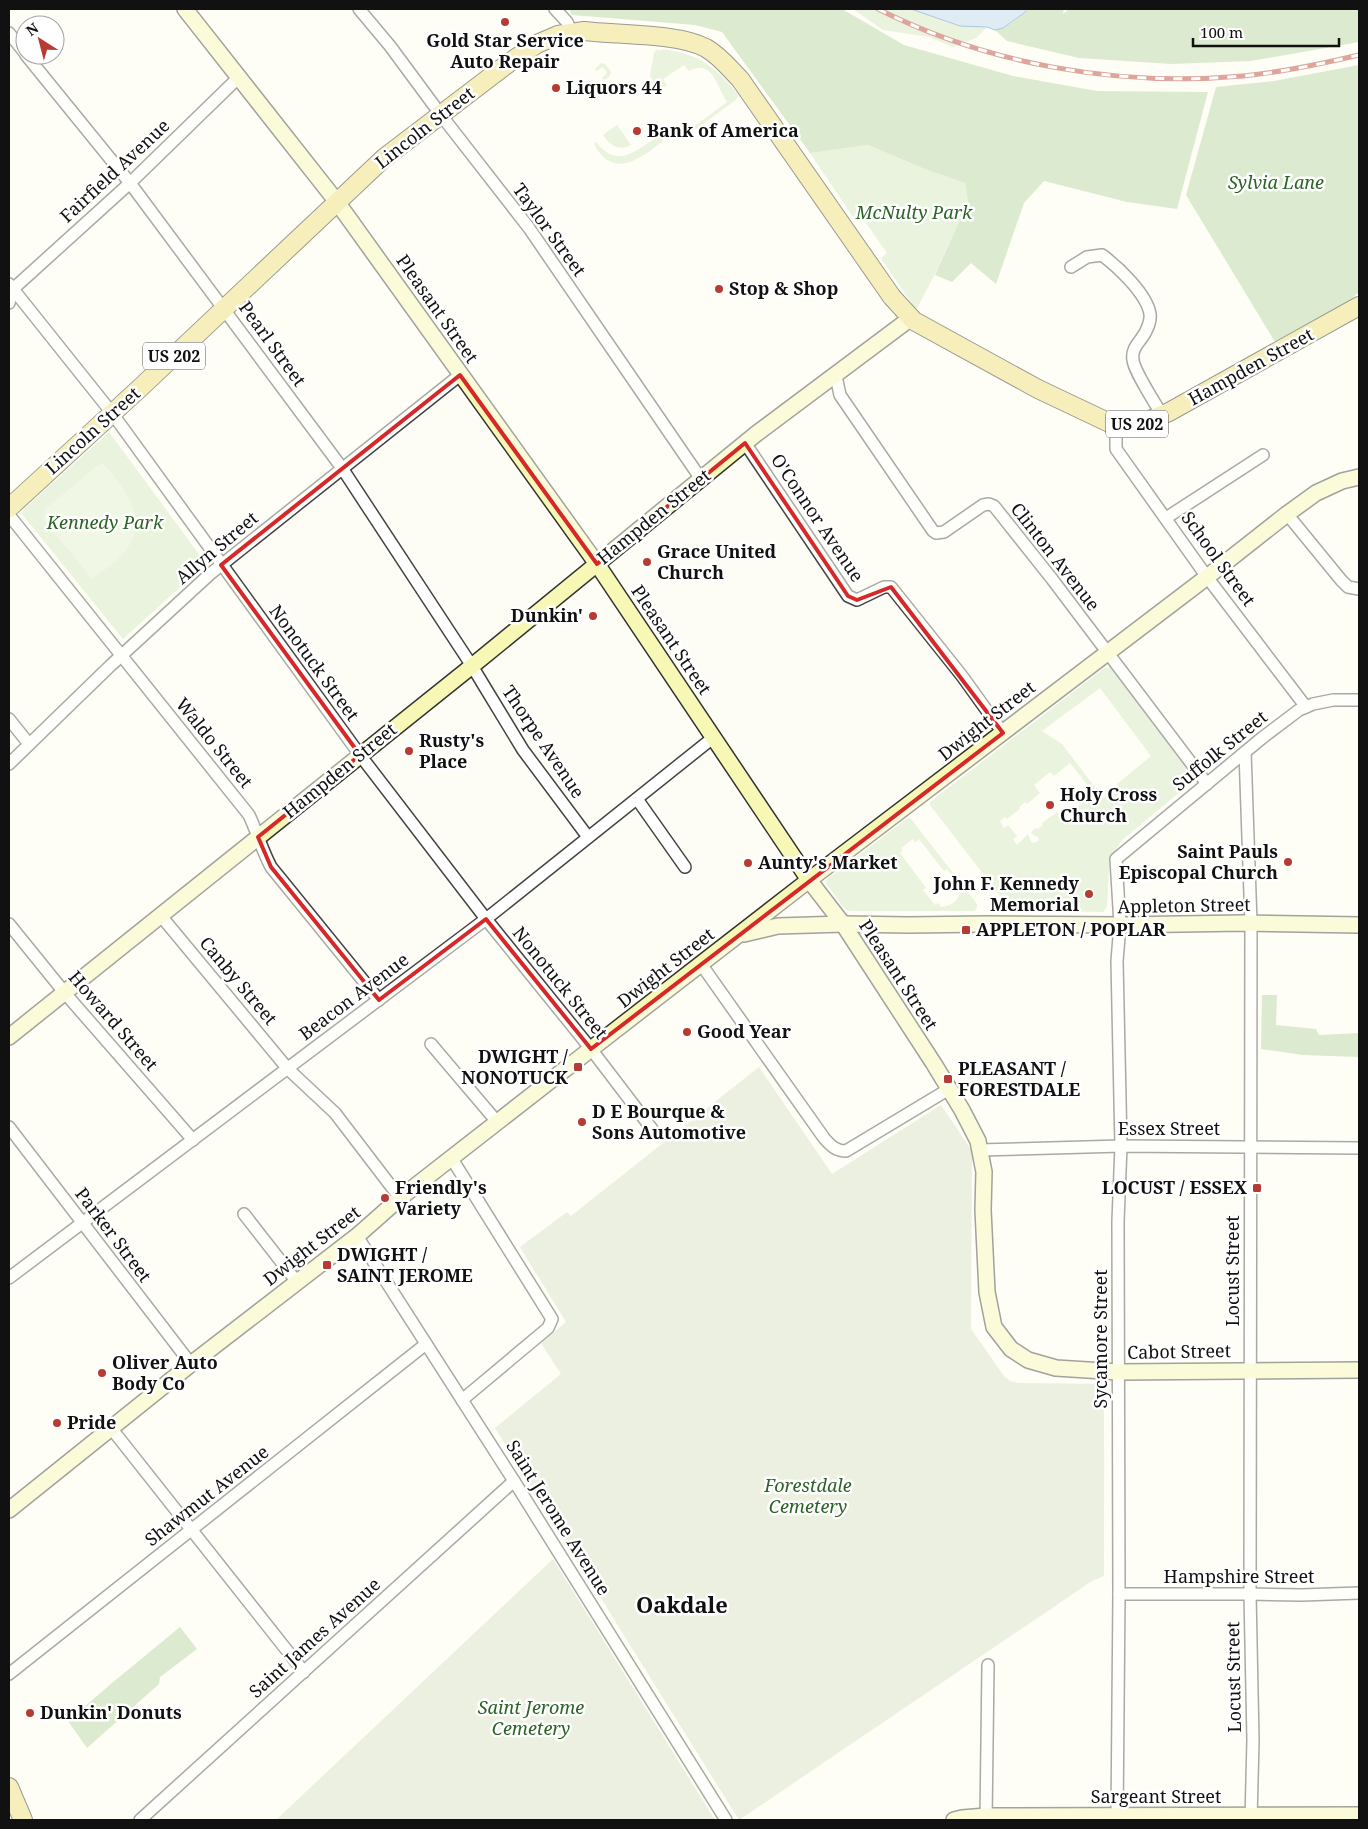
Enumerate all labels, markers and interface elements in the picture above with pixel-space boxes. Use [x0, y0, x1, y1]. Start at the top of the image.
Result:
north arrow [15, 15, 65, 65]
scale bar [1193, 15, 1339, 47]
marker: Gold Star Service Auto Repair [499, 16, 511, 28]
text: N [22, 18, 42, 40]
text: 100 m [1200, 22, 1243, 42]
place label: Gold Star Service Auto Repair [426, 28, 584, 73]
place label: Liquors 44 [566, 75, 662, 99]
street label: Lincoln Street [370, 81, 479, 174]
marker: Liquors 44 [550, 82, 562, 94]
street label: Fairfield Avenue [54, 113, 174, 227]
place label: Bank of America [647, 118, 799, 142]
marker: Bank of America [631, 125, 643, 137]
park label: Sylvia Lane [1228, 170, 1324, 194]
street label: Taylor Street [508, 178, 592, 281]
park label: McNulty Park [855, 200, 973, 224]
street label: Pleasant Street [391, 249, 484, 367]
place label: Stop & Shop [729, 276, 838, 300]
marker: Stop & Shop [713, 283, 725, 295]
street label: Pearl Street [234, 296, 312, 391]
street label: Hampden Street [1184, 322, 1317, 410]
road number: US 202 [143, 342, 205, 370]
street label: Lincoln Street [40, 381, 145, 479]
road number: US 202 [1106, 410, 1168, 438]
street label: O'Connor Avenue [766, 449, 870, 586]
street label: Hampden Street [592, 463, 715, 569]
street label: Clinton Avenue [1006, 497, 1106, 616]
street label: Allyn Street [170, 506, 263, 589]
street label: School Street [1176, 506, 1261, 610]
park label: Kennedy Park [46, 510, 164, 534]
place label: Grace United Church [657, 539, 777, 584]
marker: Grace United Church [641, 556, 653, 568]
street label: Pleasant Street [626, 580, 717, 699]
street label: Nonotuck Street [264, 599, 365, 725]
place label: Dunkin' [511, 603, 583, 627]
marker: Dunkin' [587, 610, 599, 622]
street label: Dwight Street [933, 675, 1040, 766]
street label: Thorpe Avenue [497, 680, 590, 802]
street label: Waldo Street [171, 692, 259, 793]
street label: Suffolk Street [1167, 705, 1272, 796]
street label: Hampden Street [278, 717, 401, 823]
place label: Rusty's Place [419, 728, 484, 773]
marker: Rusty's Place [403, 745, 415, 757]
place label: Holy Cross Church [1060, 782, 1157, 827]
marker: Holy Cross Church [1044, 799, 1056, 811]
place label: Saint Pauls Episcopal Church [1119, 839, 1278, 884]
place label: Aunty's Market [758, 850, 898, 874]
marker: Saint Pauls Episcopal Church [1282, 856, 1294, 868]
marker: Aunty's Market [742, 857, 754, 869]
place label: John F. Kennedy Memorial [933, 871, 1080, 916]
marker: John F. Kennedy Memorial [1083, 888, 1095, 900]
street label: Appleton Street [1117, 892, 1251, 918]
street label: Pleasant Street [854, 915, 944, 1034]
place label: APPLETON / POPLAR [976, 917, 1166, 941]
street label: Nonotuck Street [508, 921, 614, 1044]
street label: Dwight Street [612, 922, 719, 1013]
marker: APPLETON / POPLAR [960, 924, 972, 936]
street label: Canby Street [195, 931, 283, 1030]
street label: Beacon Avenue [294, 947, 413, 1045]
street label: Howard Street [64, 965, 164, 1075]
place label: Good Year [697, 1019, 792, 1043]
marker: Good Year [681, 1026, 693, 1038]
place label: DWIGHT / NONOTUCK [461, 1044, 569, 1089]
place label: PLEASANT / FORESTDALE [958, 1056, 1081, 1101]
marker: DWIGHT / NONOTUCK [572, 1061, 584, 1073]
marker: PLEASANT / FORESTDALE [942, 1073, 954, 1085]
place label: D E Bourque & Sons Automotive [592, 1099, 746, 1144]
marker: D E Bourque & Sons Automotive [576, 1116, 588, 1128]
street label: Essex Street [1118, 1116, 1220, 1140]
place label: Friendly's Variety [395, 1175, 487, 1220]
place label: LOCUST / ESSEX [1102, 1175, 1247, 1199]
street label: Parker Street [70, 1182, 157, 1287]
marker: LOCUST / ESSEX [1251, 1182, 1263, 1194]
marker: Friendly's Variety [379, 1192, 391, 1204]
street label: Dwight Street [258, 1200, 365, 1291]
street label: Locust Street [1220, 1215, 1244, 1327]
place label: DWIGHT / SAINT JEROME [337, 1242, 473, 1287]
marker: DWIGHT / SAINT JEROME [321, 1259, 333, 1271]
street label: Sycamore Street [1088, 1270, 1112, 1408]
street label: Cabot Street [1127, 1338, 1231, 1364]
place label: Oliver Auto Body Co [112, 1350, 218, 1395]
marker: Oliver Auto Body Co [96, 1367, 108, 1379]
place label: Pride [67, 1410, 116, 1434]
marker: Pride [51, 1417, 63, 1429]
street label: Saint Jerome Avenue [501, 1435, 616, 1600]
street label: Shawmut Avenue [140, 1439, 273, 1551]
park label: Forestdale Cemetery [763, 1473, 852, 1518]
street label: Hampshire Street [1164, 1564, 1314, 1588]
street label: Saint James Avenue [244, 1572, 385, 1703]
district label: Oakdale [636, 1589, 728, 1619]
street label: Locust Street [1220, 1621, 1246, 1733]
park label: Saint Jerome Cemetery [478, 1695, 584, 1740]
place label: Dunkin' Donuts [40, 1700, 182, 1724]
marker: Dunkin' Donuts [24, 1707, 36, 1719]
street label: Sargeant Street [1091, 1784, 1221, 1808]

